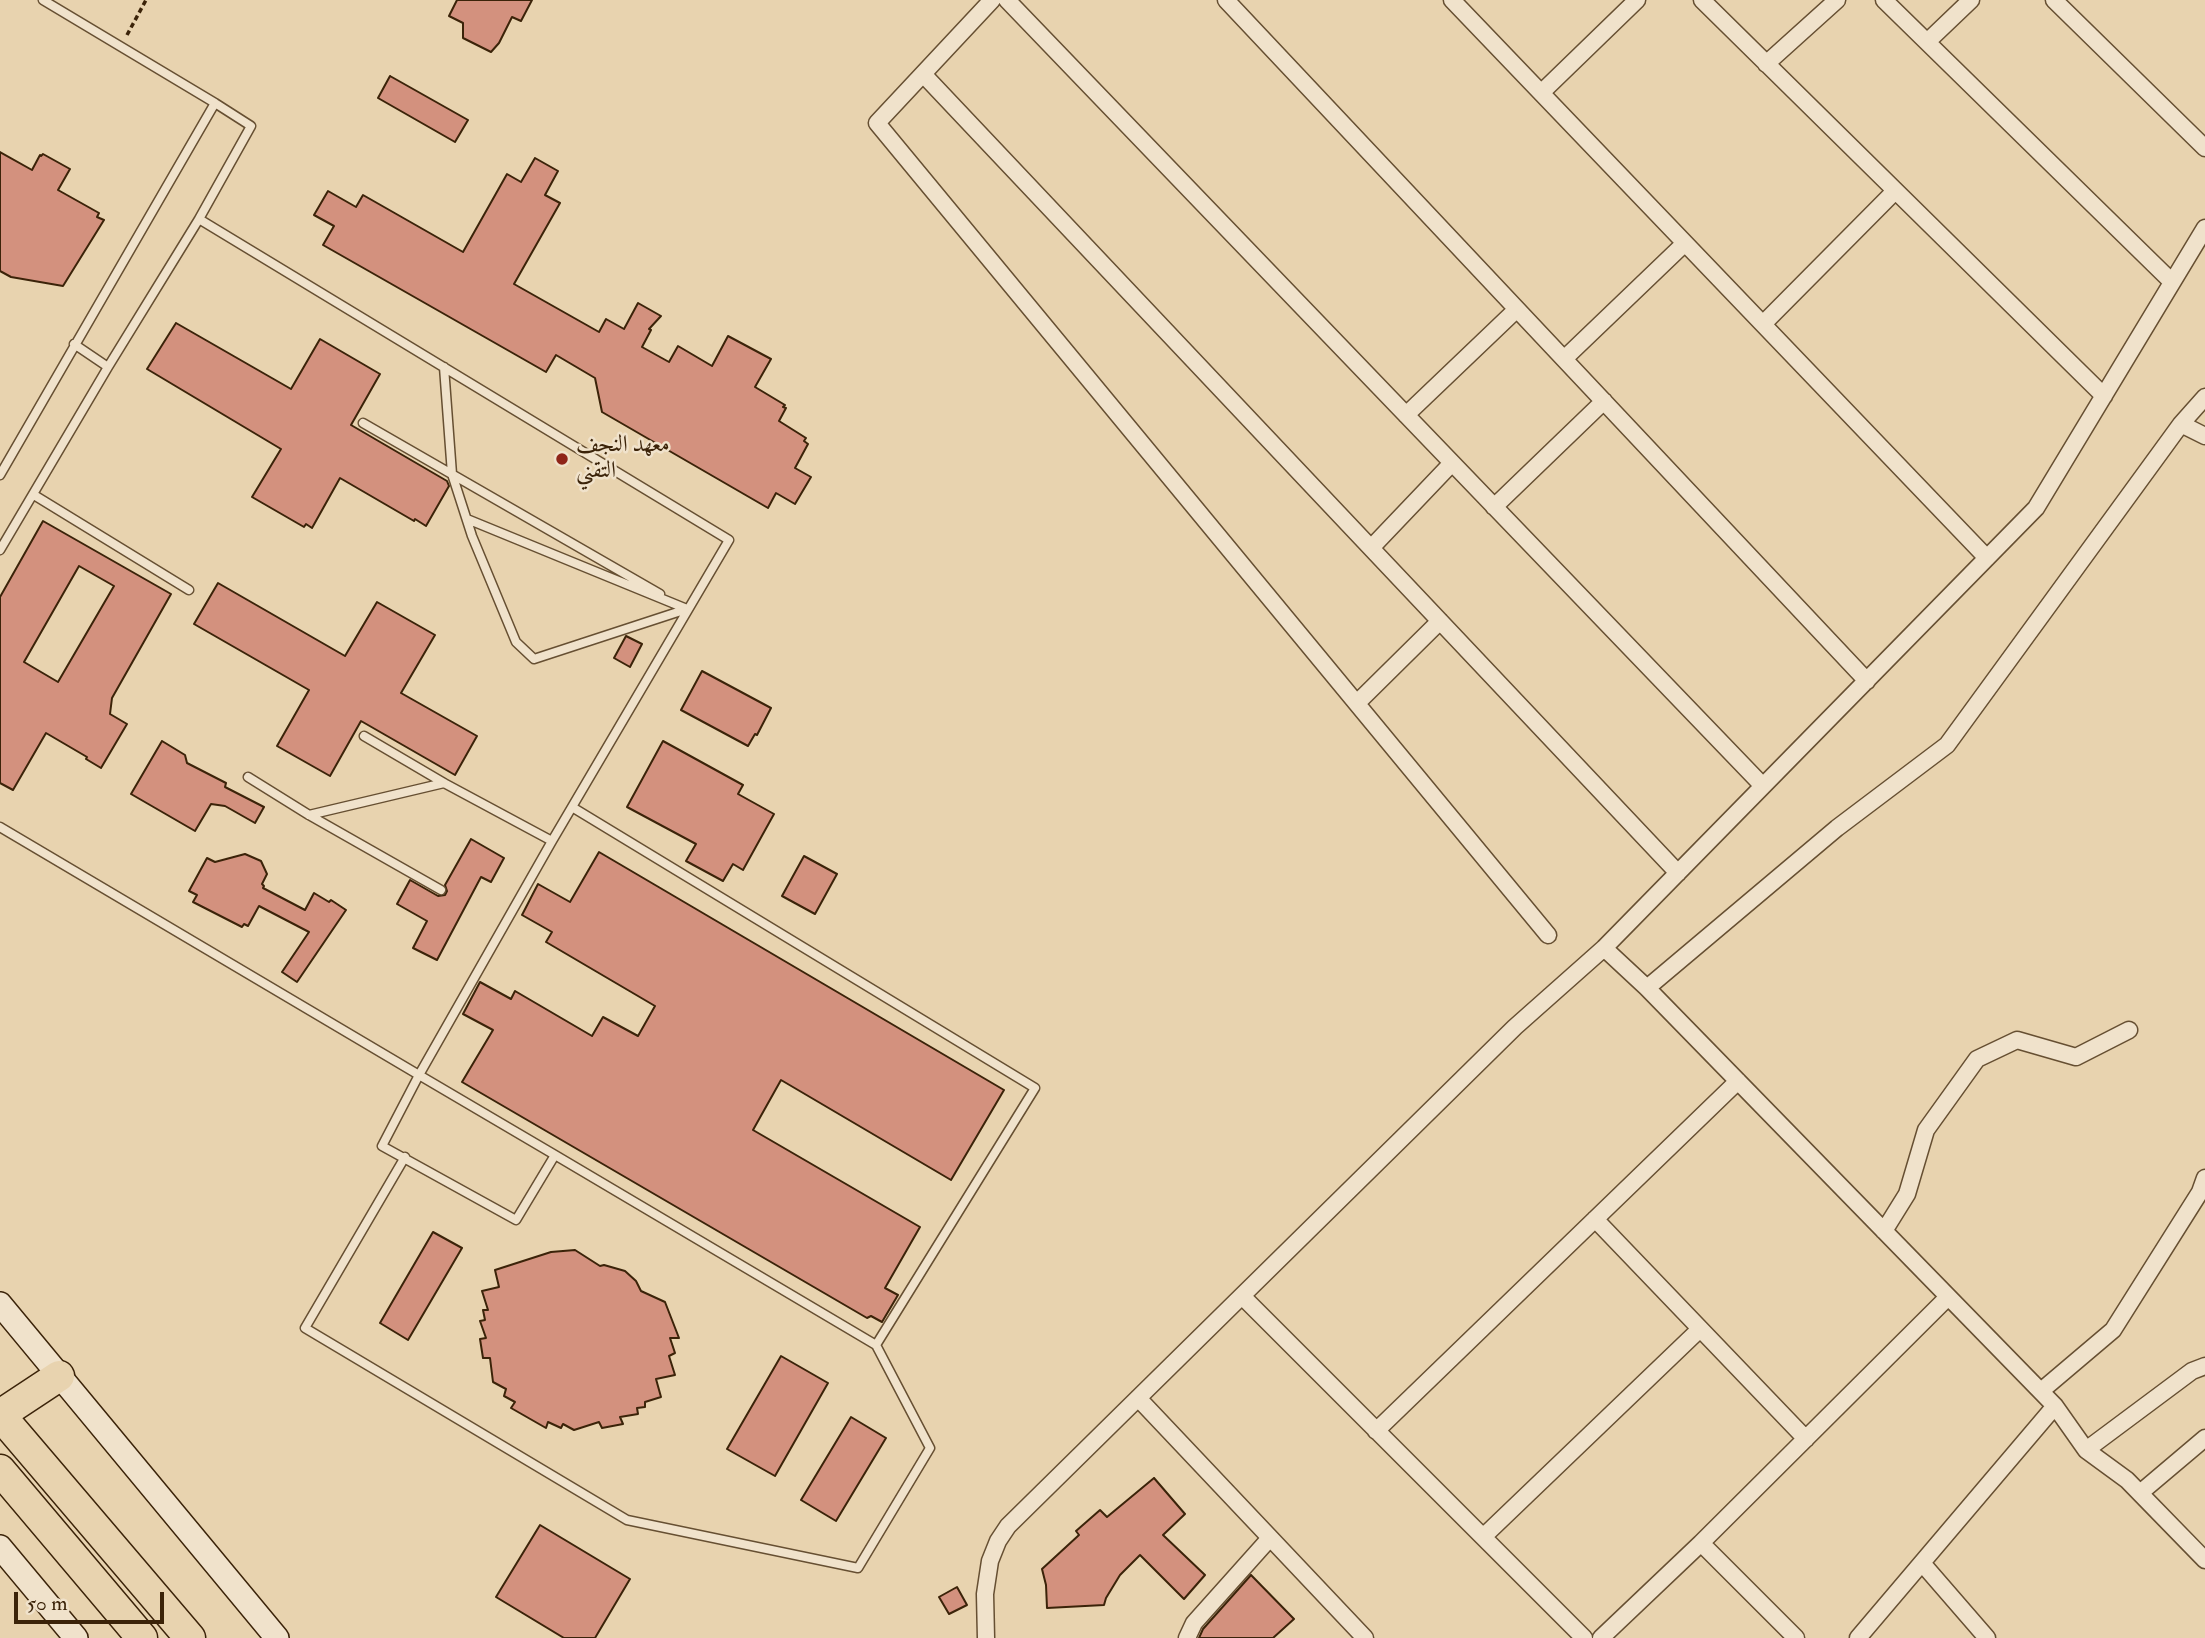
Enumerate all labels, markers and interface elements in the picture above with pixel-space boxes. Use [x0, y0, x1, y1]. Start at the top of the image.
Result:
place label: معهد النجف التقني [576, 432, 670, 486]
marker: معهد النجف التقني [554, 451, 570, 467]
scale bar [18, 1578, 168, 1622]
text: 50 m [27, 1590, 68, 1617]

